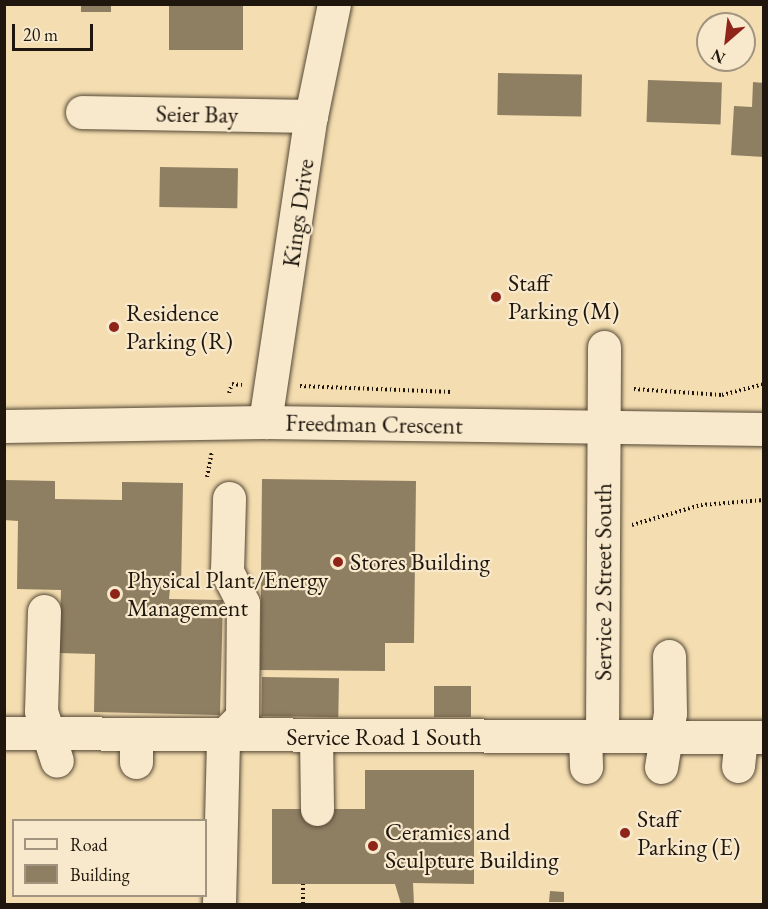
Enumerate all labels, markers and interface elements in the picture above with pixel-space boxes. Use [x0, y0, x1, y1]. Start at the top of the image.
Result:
scale bar [15, 12, 96, 50]
north arrow [696, 12, 756, 72]
text: 20 m [23, 23, 58, 46]
text: N [708, 44, 729, 69]
street label: Seier Bay [155, 99, 239, 129]
street label: Kings Drive [276, 157, 320, 269]
place label: Staff Parking (M) [508, 269, 619, 325]
marker: Staff Parking (M) [489, 290, 503, 304]
place label: Residence Parking (R) [126, 299, 233, 355]
marker: Residence Parking (R) [107, 320, 121, 334]
street label: Freedman Crescent [285, 408, 463, 440]
street label: Service 2 Street South [589, 483, 617, 681]
place label: Stores Building [350, 548, 490, 576]
marker: Stores Building [331, 555, 345, 569]
place label: Physical Plant/Energy Management [127, 566, 328, 622]
marker: Physical Plant/Energy Management [108, 587, 122, 601]
street label: Service Road 1 South [286, 723, 482, 751]
place label: Staff Parking (E) [637, 805, 740, 861]
place label: Ceramics and Sculpture Building [385, 818, 559, 874]
legend [12, 819, 207, 897]
marker: Staff Parking (E) [618, 826, 632, 840]
text: Road [70, 833, 108, 856]
marker: Ceramics and Sculpture Building [366, 839, 380, 853]
text: Building [70, 863, 130, 886]

